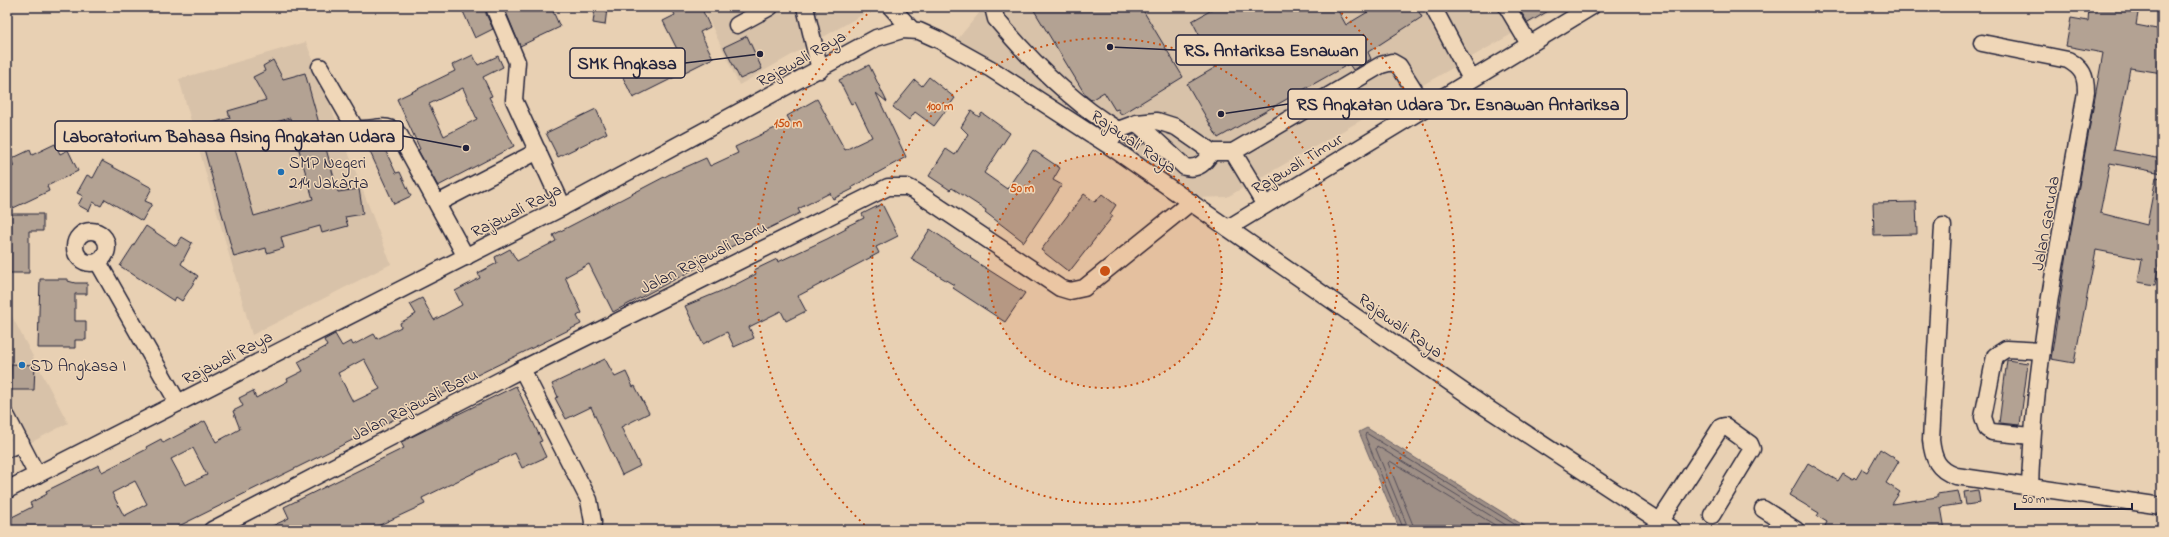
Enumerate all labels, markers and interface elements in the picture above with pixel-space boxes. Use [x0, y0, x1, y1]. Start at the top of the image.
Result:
street label: Rajawali Raya [752, 24, 852, 95]
callout: RS. Antariksa Esnawan [1176, 35, 1366, 65]
text: RS. Antariksa Esnawan [1184, 39, 1358, 65]
callout: SMK Angkasa [570, 48, 685, 78]
text: SMK Angkasa [577, 52, 677, 79]
callout: RS Angkatan Udara Dr. Esnawan Antariksa [1288, 89, 1627, 119]
text: RS Angkatan Udara Dr. Esnawan Antariksa [1297, 93, 1620, 120]
text: 100 m [927, 98, 954, 116]
street label: Rajawali Raya [1085, 104, 1181, 181]
text: 150 m [774, 115, 803, 133]
callout: Laboratorium Bahasa Asing Angkatan Udara [55, 121, 403, 151]
text: Laboratorium Bahasa Asing Angkatan Udara [63, 125, 396, 152]
street label: Rajawali Timur [1247, 127, 1349, 201]
place label: SMP Negeri 214 Jakarta [289, 151, 368, 196]
marker: SMP Negeri 214 Jakarta [276, 167, 286, 177]
street label: Jalan Garuda [2026, 174, 2067, 273]
street label: Rajawali Raya [467, 178, 567, 246]
text: 50 m [1010, 180, 1035, 198]
street label: Jalan Rajawali Baru [636, 216, 771, 301]
centre of rings [1098, 264, 1112, 278]
street label: Rajawali Raya [1352, 288, 1448, 366]
street label: Rajawali Raya [178, 325, 278, 393]
place label: SD Angkasa I [30, 354, 126, 381]
marker: SD Angkasa I [17, 360, 27, 370]
street label: Jalan Rajawali Baru [347, 363, 482, 448]
scale bar [2015, 485, 2132, 511]
text: 50 m [2021, 491, 2045, 509]

